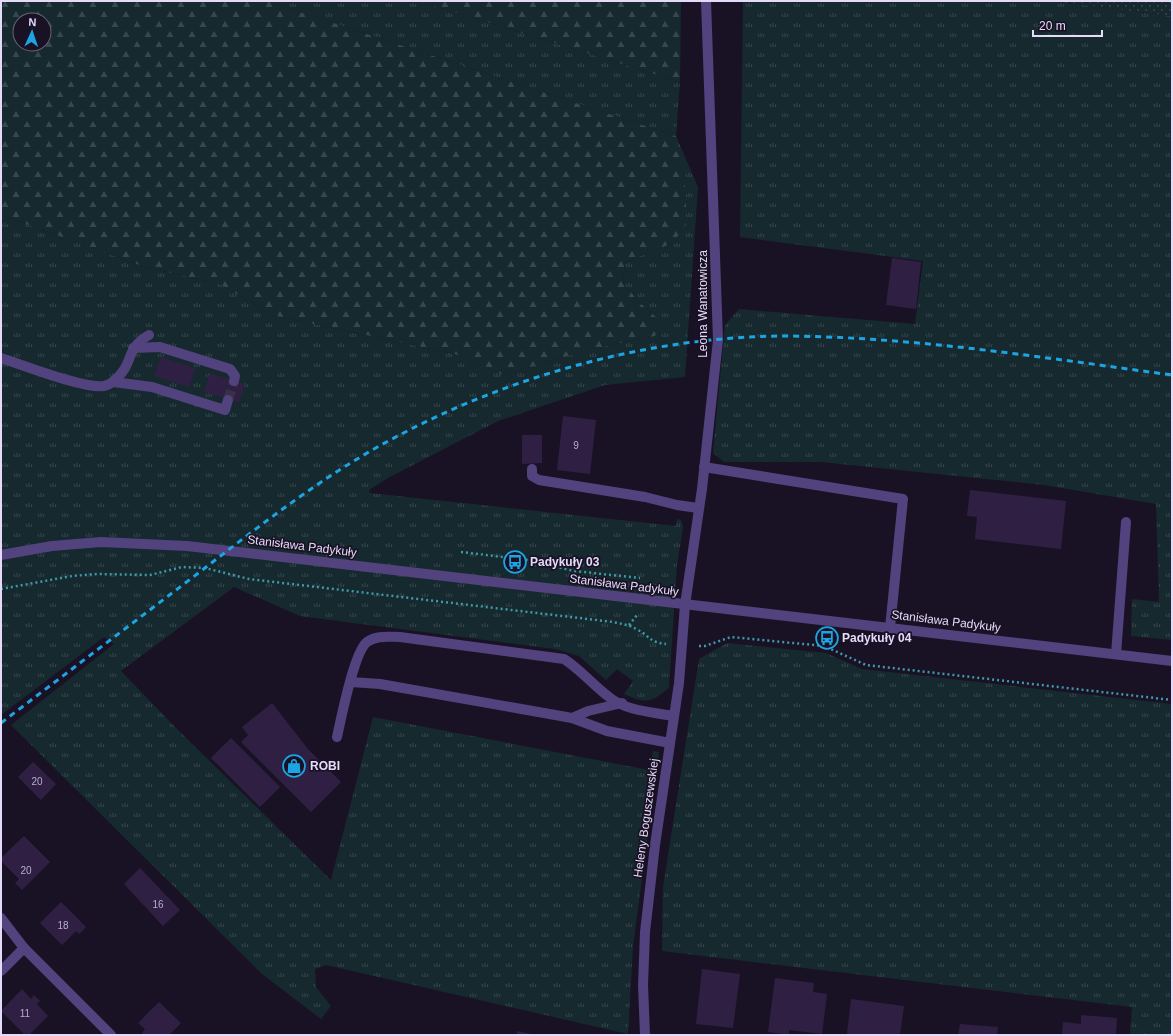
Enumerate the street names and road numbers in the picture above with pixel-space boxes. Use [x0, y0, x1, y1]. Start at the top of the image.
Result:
street label: Leona Wanatowicza [696, 250, 710, 358]
street label: Stanisława Padykuły [247, 532, 357, 560]
street label: Stanisława Padykuły [569, 571, 679, 599]
street label: Stanisława Padykuły [891, 607, 1001, 635]
street label: Heleny Boguszewskiej [631, 758, 661, 878]

